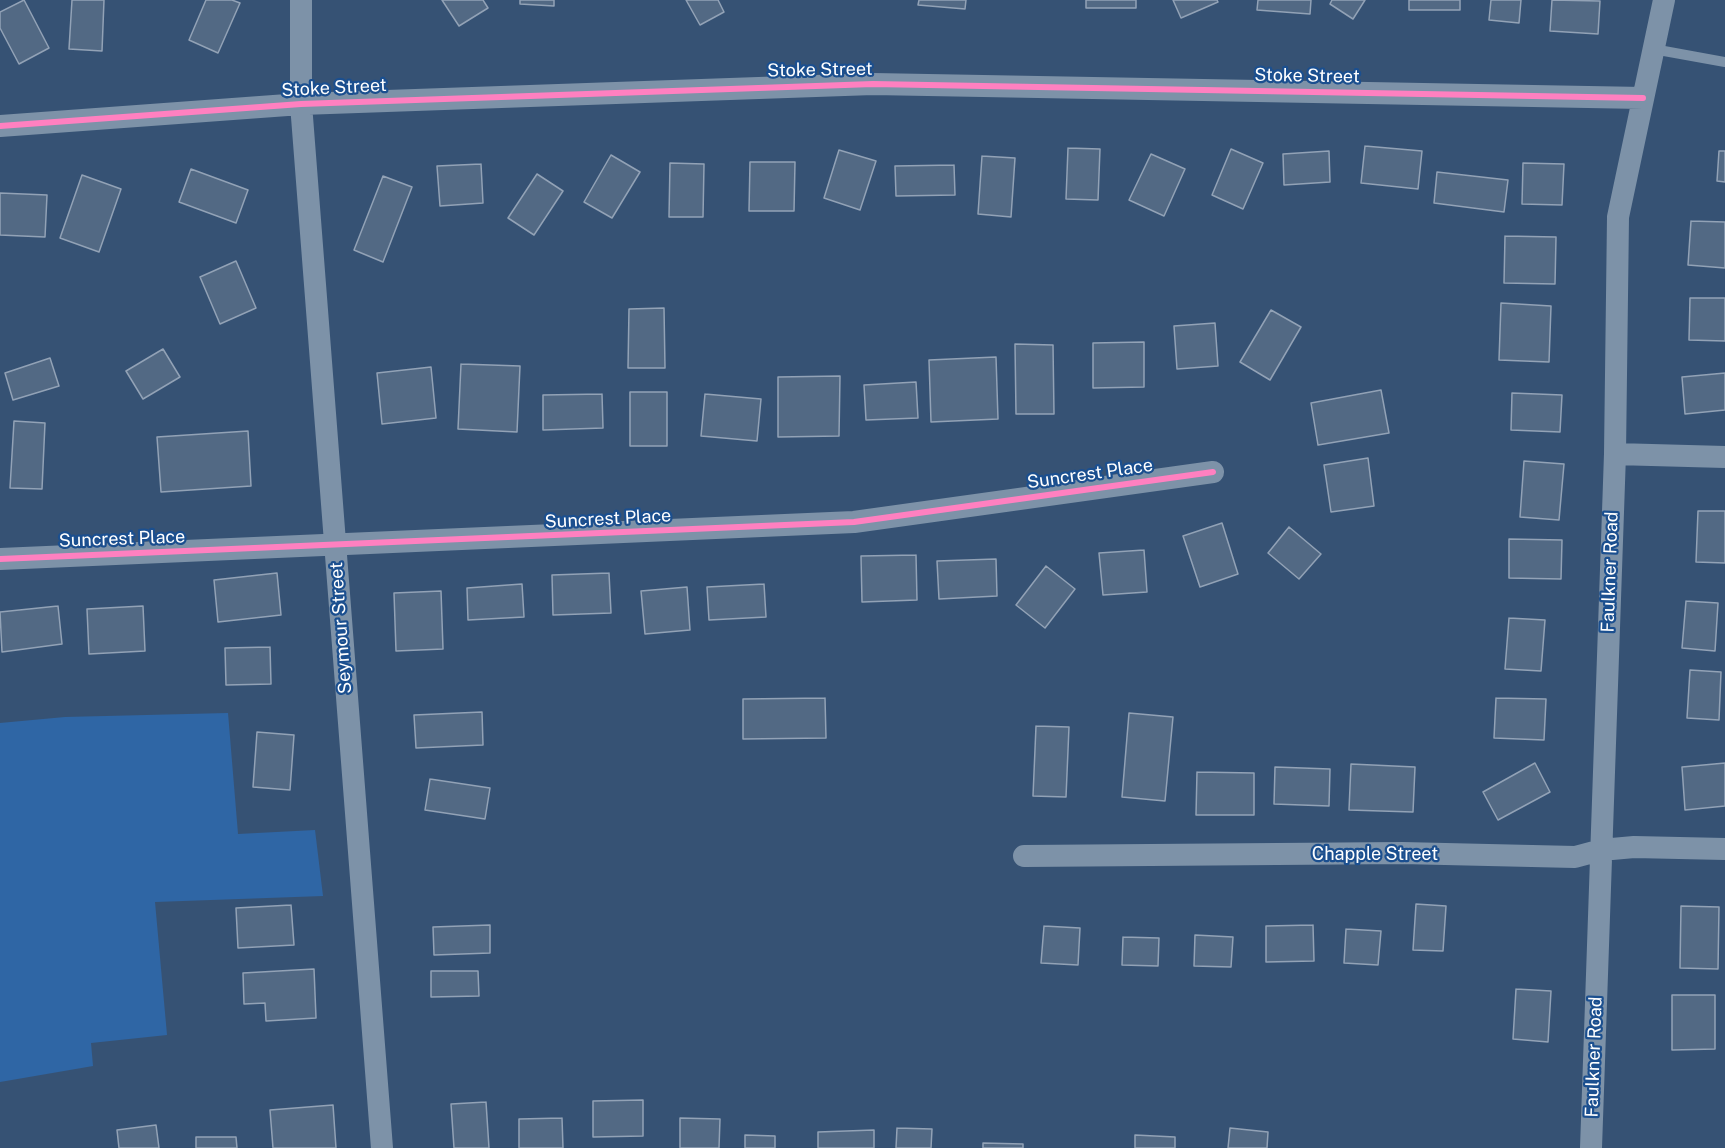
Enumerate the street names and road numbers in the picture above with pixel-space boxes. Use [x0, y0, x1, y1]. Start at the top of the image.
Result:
street label: Stoke Street [767, 58, 873, 82]
street label: Stoke Street [1254, 64, 1360, 88]
street label: Stoke Street [281, 74, 387, 102]
street label: Suncrest Place [1026, 454, 1154, 494]
street label: Suncrest Place [544, 505, 672, 533]
street label: Faulkner Road [1597, 511, 1623, 633]
street label: Suncrest Place [58, 526, 186, 552]
street label: Seymour Street [326, 561, 356, 695]
street label: Chapple Street [1312, 843, 1438, 865]
street label: Faulkner Road [1581, 996, 1607, 1118]

